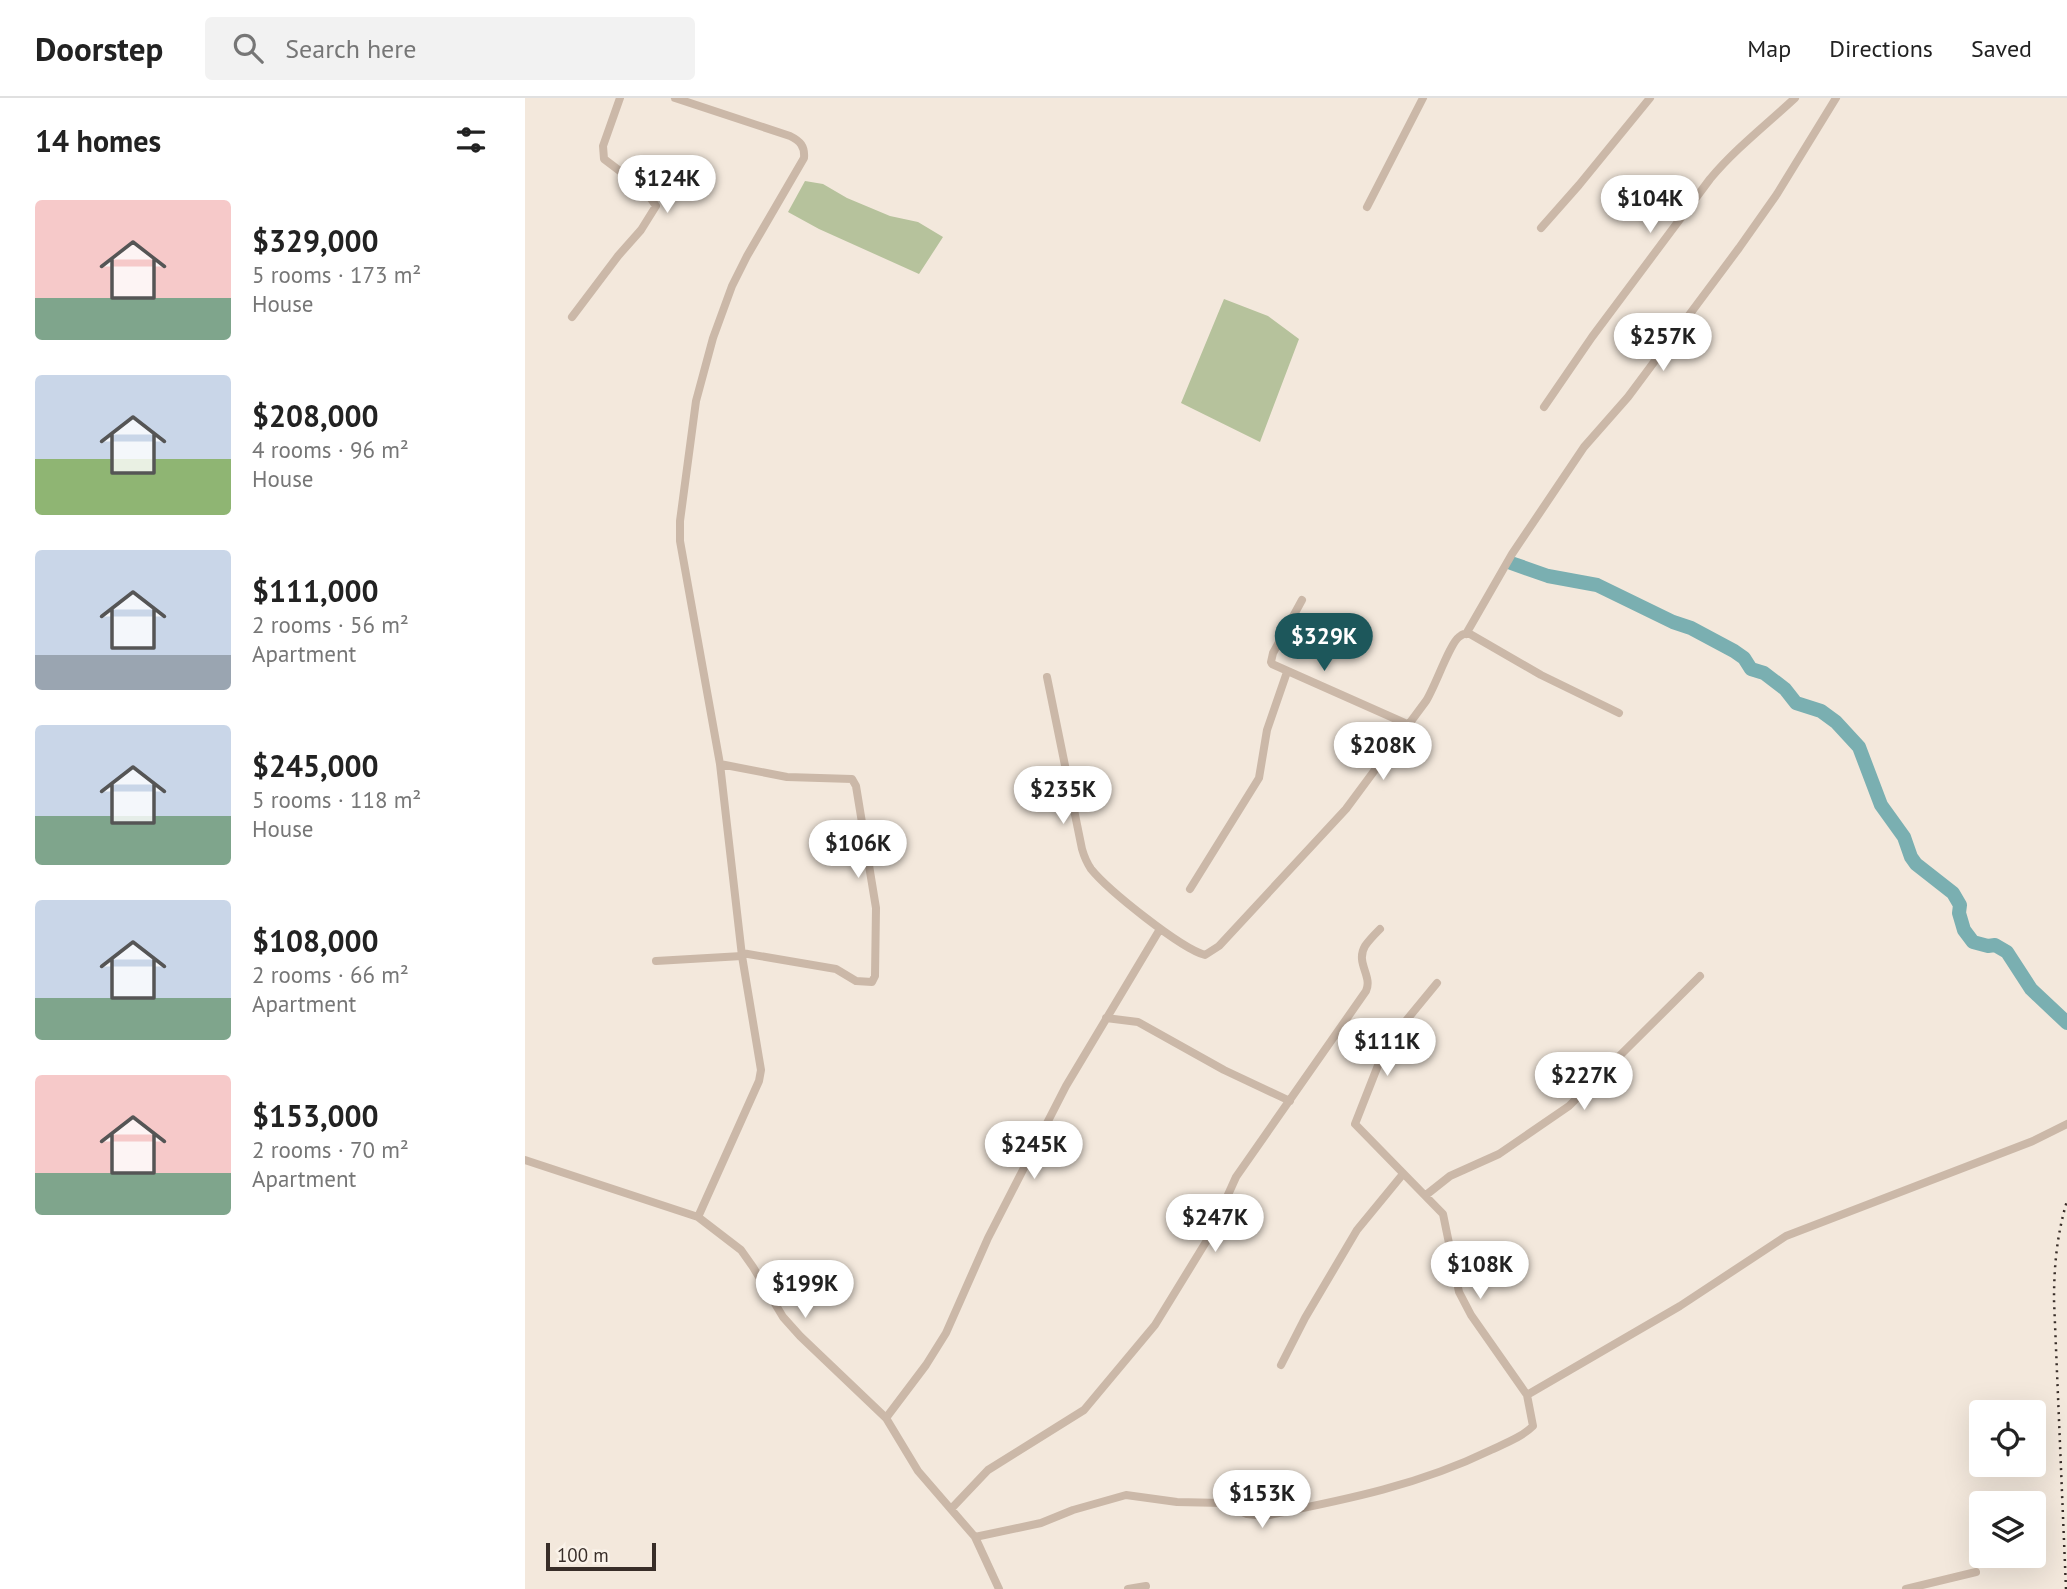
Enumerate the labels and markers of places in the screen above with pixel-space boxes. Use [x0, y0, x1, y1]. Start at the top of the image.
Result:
pin: $124K [618, 156, 716, 215]
pin: $104K [1601, 176, 1699, 235]
pin: $257K [1614, 314, 1712, 373]
pin: $329K [1275, 614, 1373, 673]
pin: $208K [1334, 722, 1432, 782]
pin: $235K [1014, 766, 1112, 826]
pin: $106K [809, 820, 907, 880]
pin: $111K [1338, 1018, 1436, 1078]
pin: $227K [1535, 1052, 1633, 1112]
pin: $245K [985, 1122, 1083, 1181]
pin: $247K [1166, 1194, 1264, 1254]
pin: $108K [1431, 1242, 1529, 1301]
pin: $199K [756, 1260, 854, 1320]
pin: $153K [1213, 1470, 1311, 1530]

